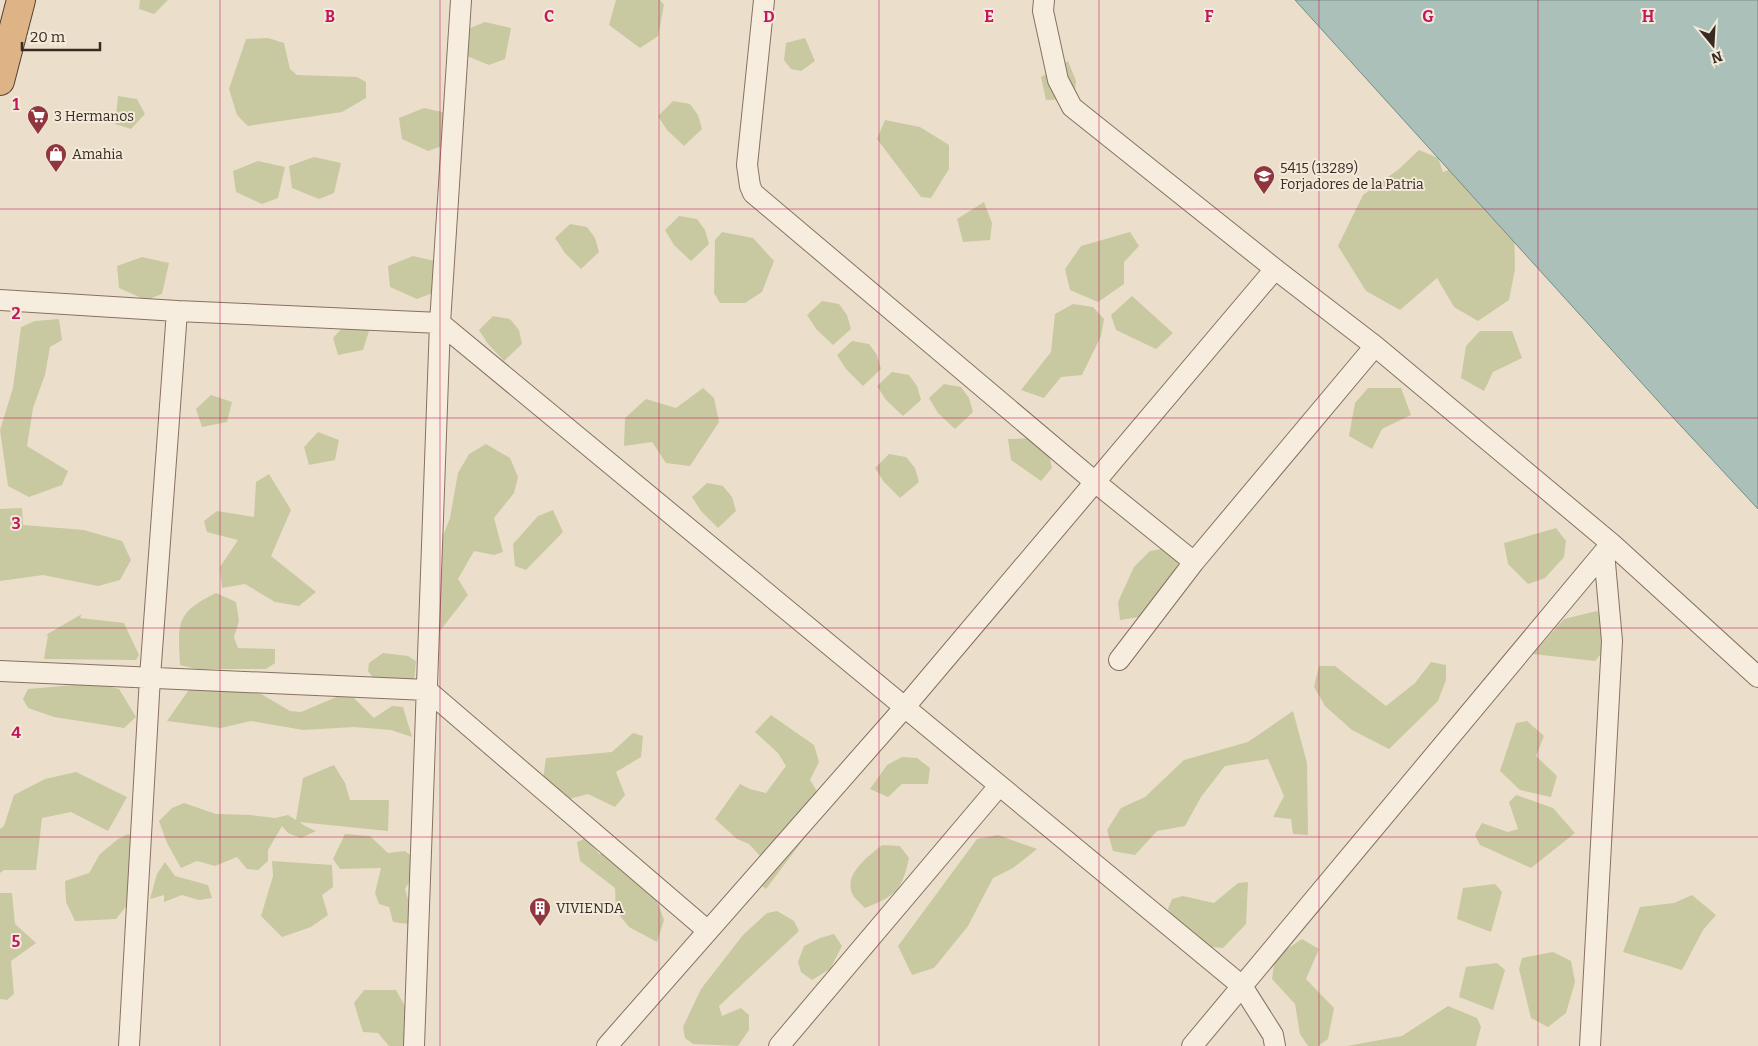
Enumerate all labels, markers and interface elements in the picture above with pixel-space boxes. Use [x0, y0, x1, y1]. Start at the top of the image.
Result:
text: B [325, 7, 335, 26]
text: C [544, 7, 554, 26]
text: D [763, 7, 775, 26]
text: E [984, 7, 994, 26]
text: F [1205, 7, 1214, 26]
text: G [1422, 7, 1434, 26]
text: H [1642, 7, 1655, 26]
scale bar [22, 20, 100, 52]
north arrow [1688, 20, 1738, 70]
text: 20 m [30, 28, 66, 46]
text: N [1709, 47, 1725, 67]
text: 1 [13, 95, 20, 114]
supermarket icon: 3 Hermanos [26, 104, 50, 135]
place label: 3 Hermanos [54, 108, 134, 125]
shop icon: Amahia [44, 142, 68, 173]
place label: Amahia [72, 146, 123, 163]
place label: 5415 (13289) Forjadores de la Patria [1280, 160, 1424, 193]
school or university icon: 5415 (13289) Forjadores de la Patria [1252, 164, 1276, 195]
text: 2 [11, 304, 21, 323]
text: 3 [11, 514, 21, 533]
text: 4 [11, 723, 21, 742]
building icon: VIVIENDA [528, 896, 552, 927]
place label: VIVIENDA [556, 900, 624, 917]
text: 5 [12, 932, 21, 951]

